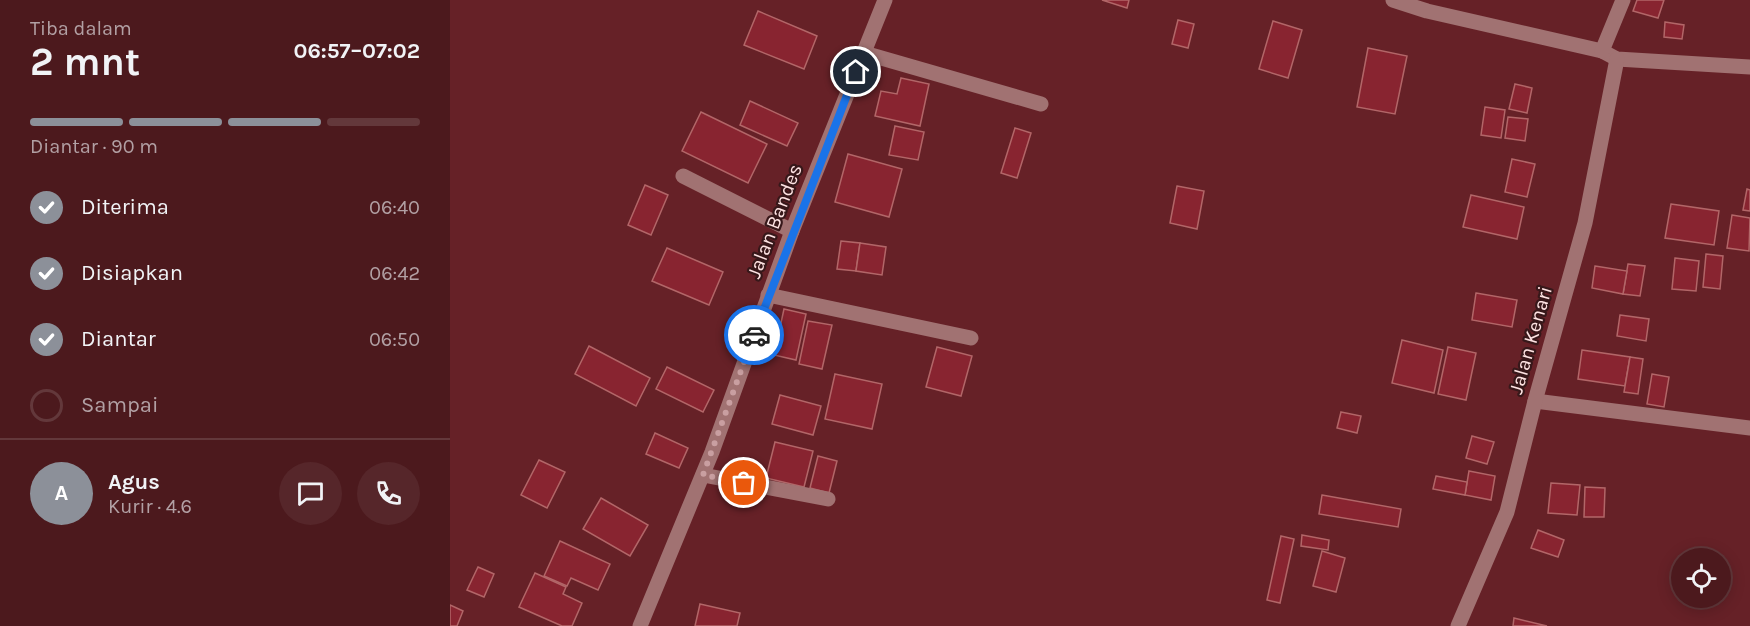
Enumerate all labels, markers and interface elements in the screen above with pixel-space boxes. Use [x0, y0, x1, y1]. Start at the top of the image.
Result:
text: Tiba dalam [30, 17, 132, 40]
text: 06:57–07:02 [293, 38, 420, 64]
text: 2 mnt [30, 39, 140, 85]
pin [830, 46, 881, 97]
icon: home [839, 55, 872, 88]
text: Diantar · 90 m [30, 135, 158, 158]
street label: Jalan Bandes [742, 161, 807, 282]
icon: check [30, 191, 63, 224]
text: Diterima [81, 194, 169, 220]
text: 06:40 [369, 196, 420, 219]
icon: check [30, 257, 63, 290]
text: Disiapkan [81, 260, 183, 286]
text: 06:42 [369, 262, 420, 285]
street label: Jalan Kenari [1504, 284, 1557, 397]
courier [724, 305, 784, 365]
icon: car [738, 319, 771, 352]
icon: check [30, 323, 63, 356]
text: Diantar [81, 326, 156, 352]
text: 06:50 [369, 328, 420, 351]
text: Sampai [81, 392, 159, 418]
pin [718, 457, 769, 508]
button: chat [279, 462, 342, 525]
button: phone [357, 462, 420, 525]
icon: bag [727, 466, 760, 499]
text: Agus [108, 469, 160, 495]
text: A [55, 480, 68, 506]
text: Kurir · 4.6 [108, 495, 192, 518]
map controls [1671, 548, 1731, 608]
button: locate [1671, 548, 1731, 608]

